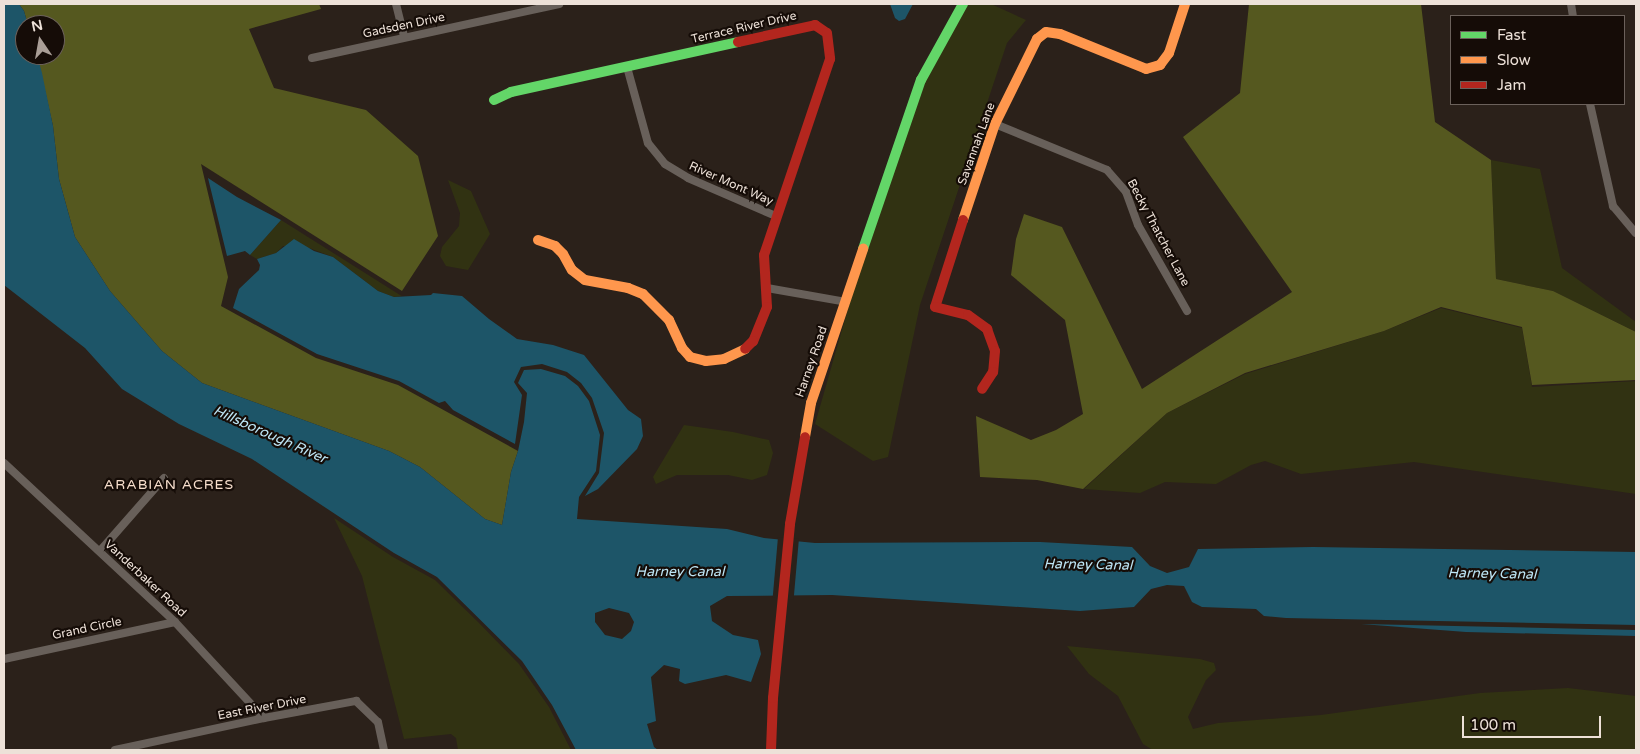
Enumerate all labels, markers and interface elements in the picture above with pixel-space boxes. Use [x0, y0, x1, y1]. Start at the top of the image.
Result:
street label: Terrace River Drive [690, 9, 798, 47]
street label: Gadsden Drive [362, 10, 446, 42]
north arrow [15, 15, 65, 65]
legend [1450, 15, 1625, 105]
text: N [30, 16, 44, 35]
text: Fast [1497, 26, 1526, 44]
text: Slow [1497, 51, 1531, 69]
text: Jam [1497, 76, 1526, 94]
street label: Savannah Lane [955, 101, 999, 187]
street label: River Mont Way [687, 159, 775, 209]
street label: Becky Thatcher Lane [1124, 177, 1192, 289]
street label: Harney Road [793, 325, 831, 399]
water label: Hillsborough River [211, 402, 329, 468]
district label: ARABIAN ACRES [102, 477, 236, 493]
street label: Vanderbaker Road [101, 538, 189, 620]
water label: Harney Canal [1043, 556, 1133, 574]
water label: Harney Canal [636, 564, 724, 580]
water label: Harney Canal [1447, 565, 1537, 583]
street label: Grand Circle [51, 615, 123, 643]
street label: East River Drive [217, 692, 307, 724]
scale bar [1465, 706, 1604, 738]
text: 100 m [1470, 716, 1516, 734]

